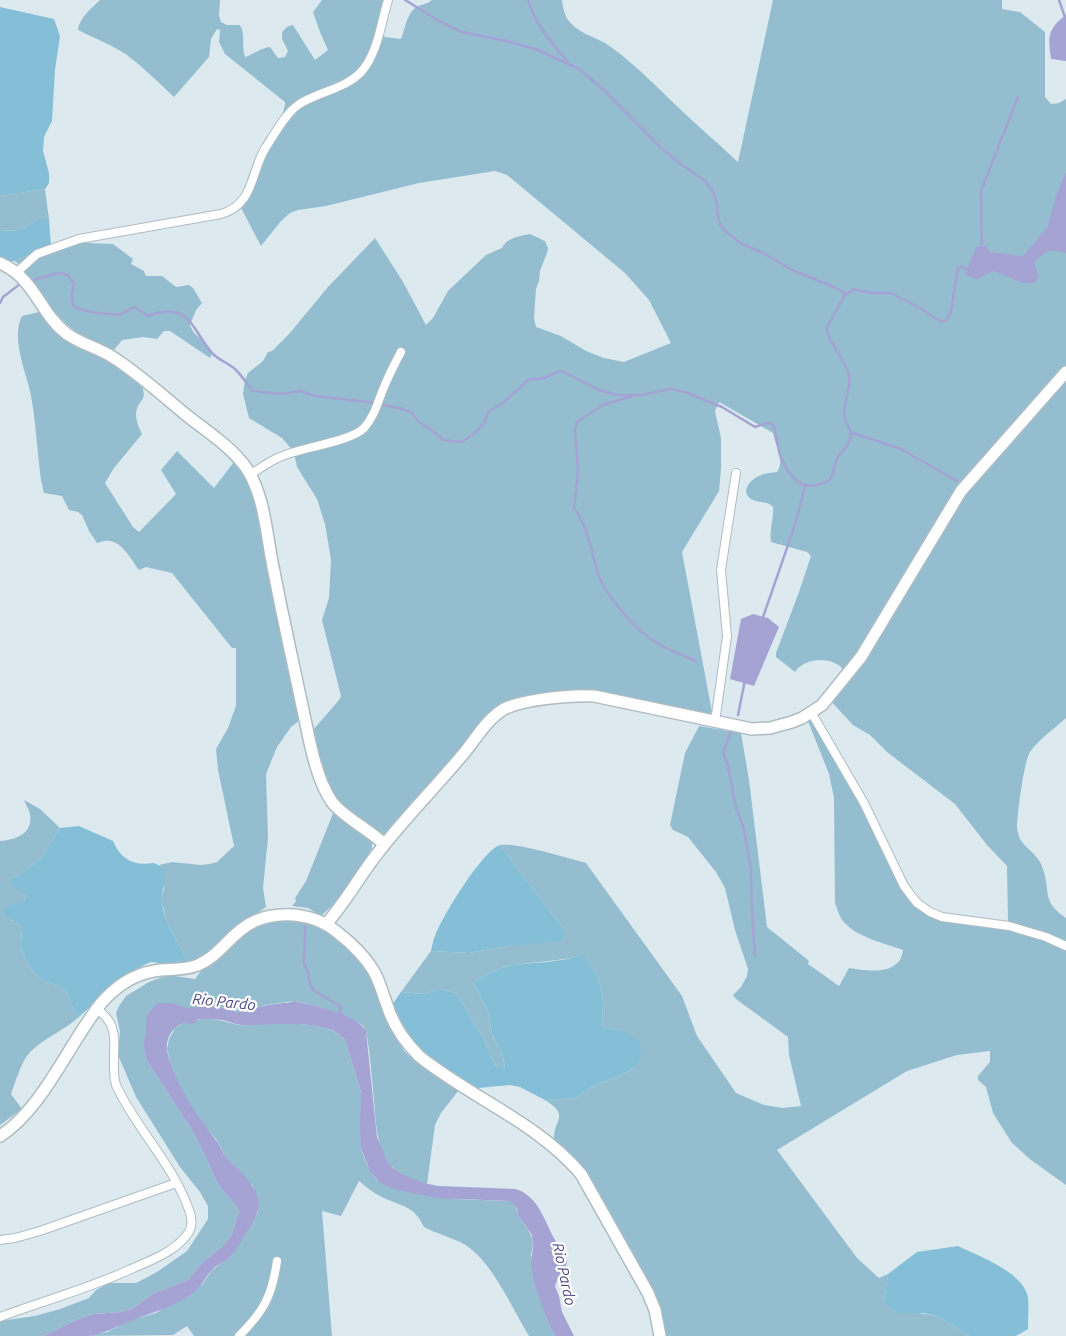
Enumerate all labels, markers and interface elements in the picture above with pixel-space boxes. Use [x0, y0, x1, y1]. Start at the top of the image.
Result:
water label: Rio Pardo [192, 990, 256, 1013]
water label: Rio Pardo [550, 1241, 579, 1307]

